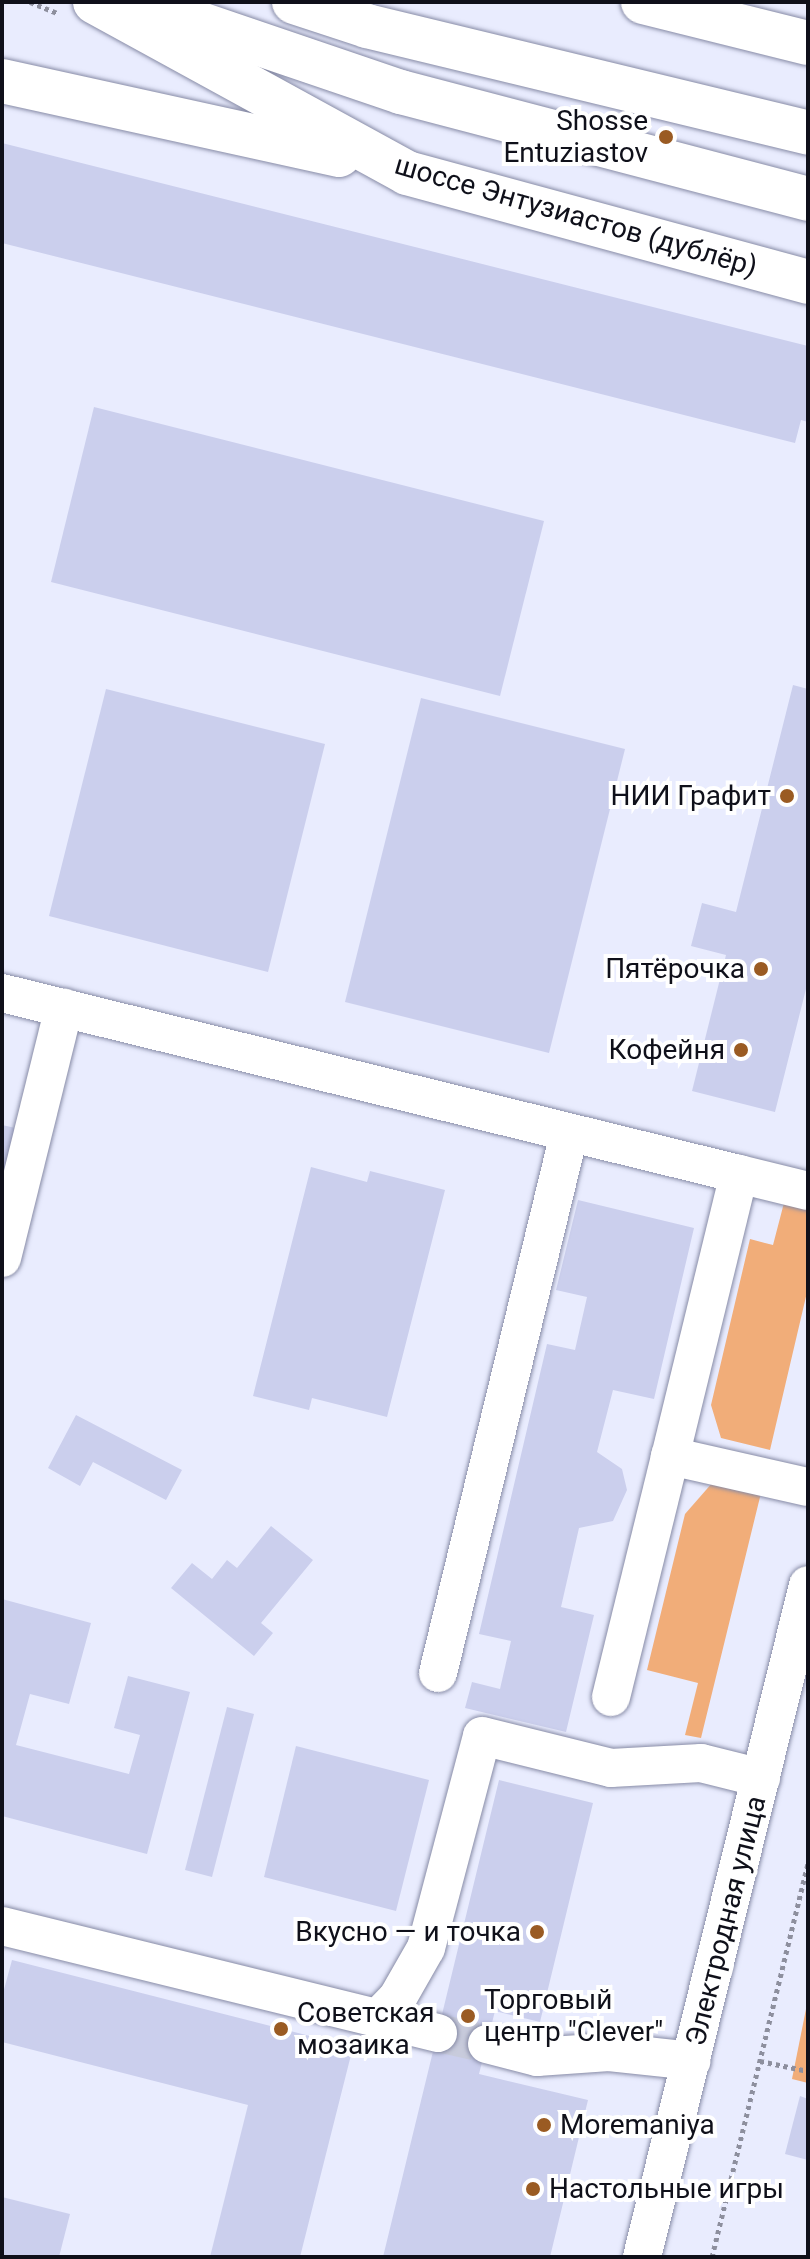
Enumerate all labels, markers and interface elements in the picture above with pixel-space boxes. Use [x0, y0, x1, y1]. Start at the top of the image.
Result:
place label: Shosse Entuziastov [503, 104, 648, 170]
marker: Shosse Entuziastov [655, 126, 677, 148]
street label: шоссе Энтузиастов (дублёр) [391, 148, 761, 284]
place label: НИИ Графит [610, 779, 771, 813]
marker: НИИ Графит [778, 787, 796, 805]
place label: Пятёрочка [605, 952, 745, 986]
marker: Пятёрочка [752, 960, 770, 978]
place label: Кофейня [609, 1033, 725, 1067]
marker: Кофейня [732, 1041, 750, 1059]
street label: Электродная улица [679, 1793, 773, 2049]
place label: Вкусно — и точка [295, 1915, 521, 1949]
marker: Вкусно — и точка [528, 1923, 546, 1941]
place label: Торговый центр "Clever" [484, 1983, 663, 2049]
place label: Советская мозаика [297, 1996, 435, 2062]
marker: Торговый центр "Clever" [459, 2007, 477, 2025]
marker: Советская мозаика [272, 2020, 290, 2038]
place label: Moremaniya [560, 2108, 715, 2142]
marker: Moremaniya [535, 2116, 553, 2134]
place label: Настольные игры [549, 2172, 784, 2206]
marker: Настольные игры [524, 2180, 542, 2198]

